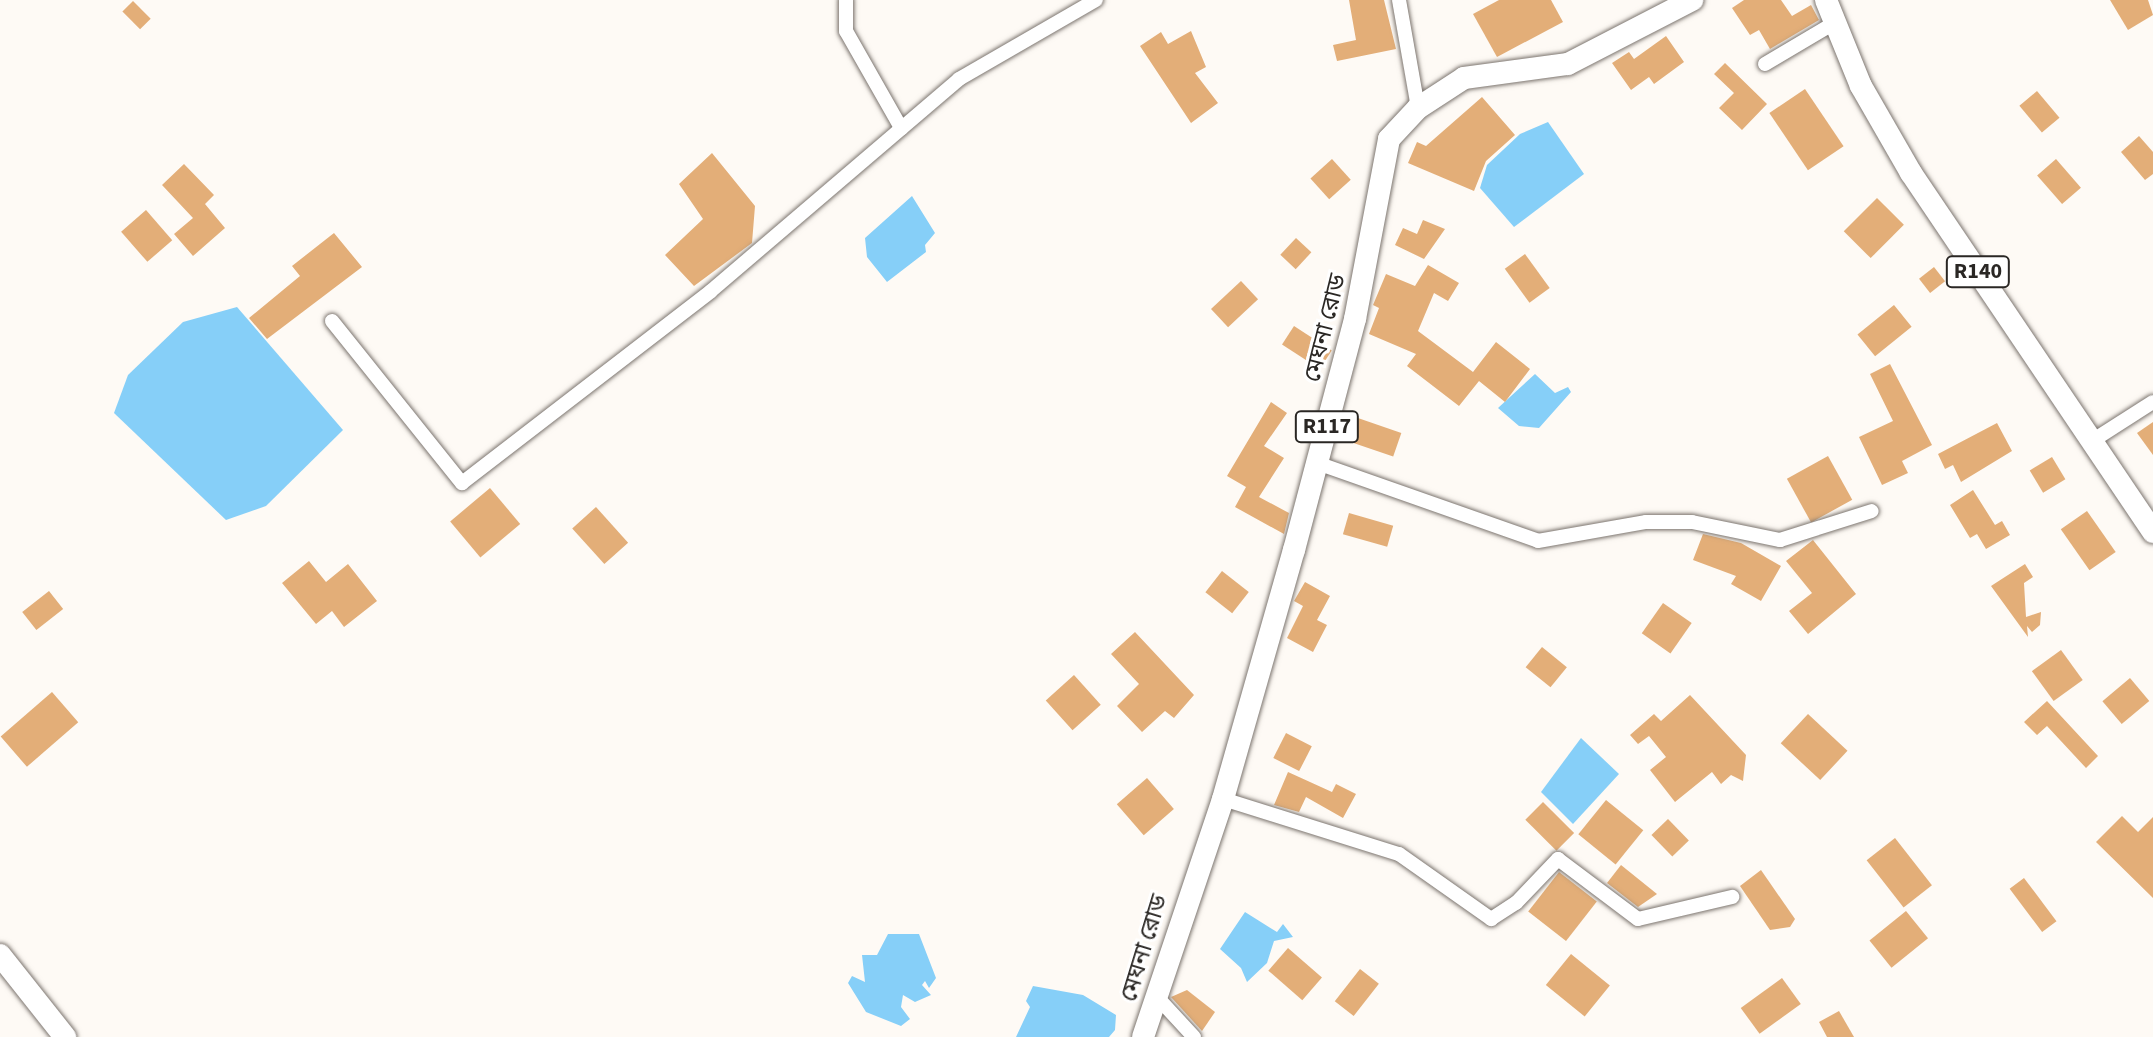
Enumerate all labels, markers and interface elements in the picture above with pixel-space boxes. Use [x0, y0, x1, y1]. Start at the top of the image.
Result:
road number: R140 [1944, 254, 2012, 290]
street label: মেঘনা রোড [1298, 271, 1352, 385]
road number: R117 [1293, 409, 1361, 445]
street label: মেঘনা রোড [1114, 891, 1174, 1005]

